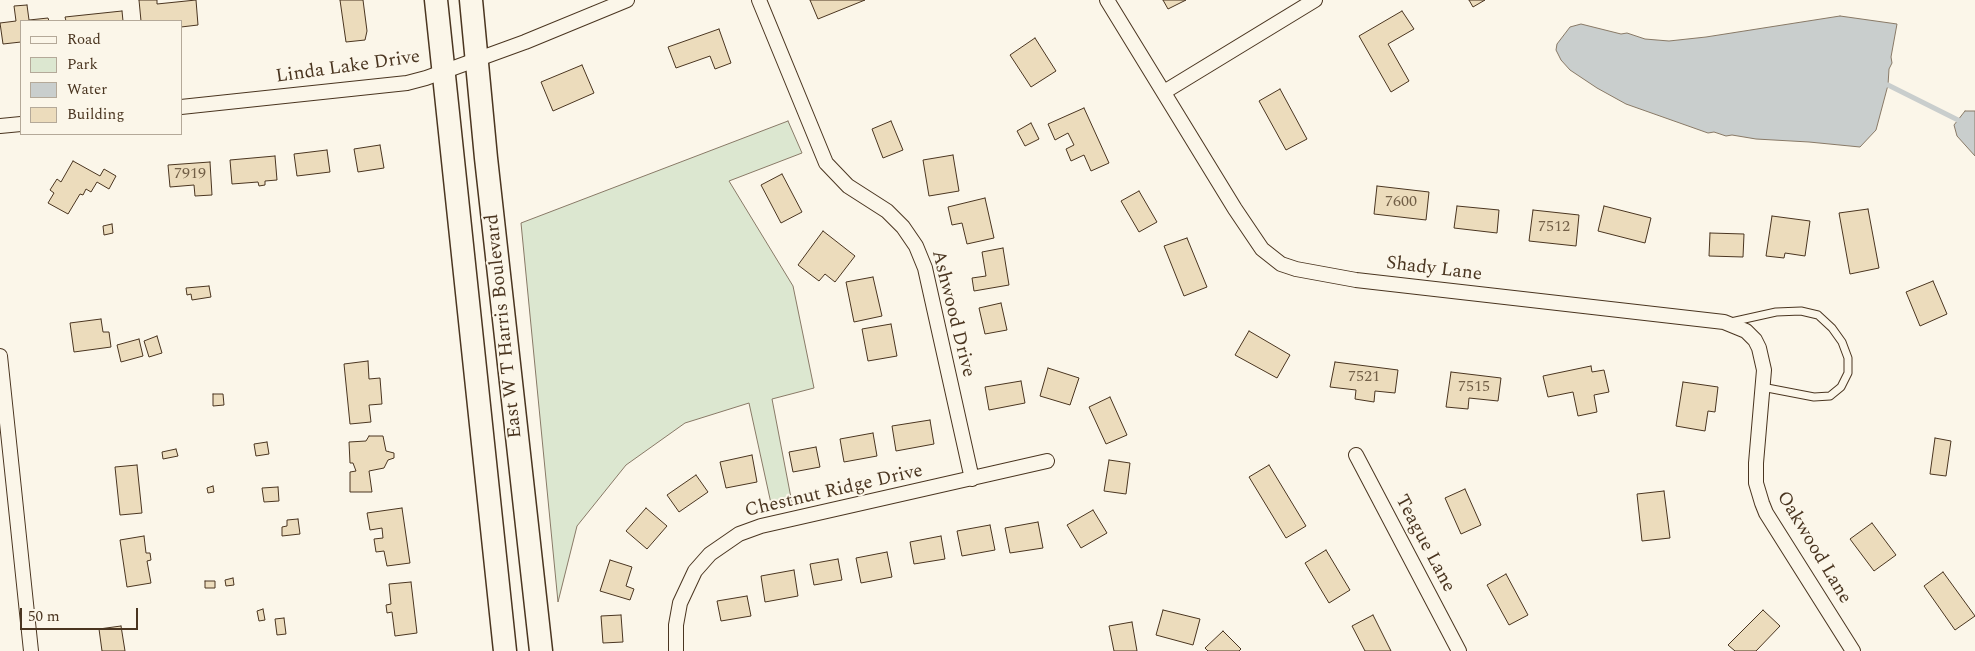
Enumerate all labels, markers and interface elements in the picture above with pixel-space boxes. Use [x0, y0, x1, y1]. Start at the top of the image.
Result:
legend [20, 20, 182, 135]
text: Road [67, 28, 101, 51]
street label: Linda Lake Drive [274, 47, 422, 89]
text: Park [67, 53, 98, 76]
text: Water [67, 78, 107, 101]
text: Building [67, 103, 124, 126]
house number: 7919 [174, 165, 206, 185]
house number: 7600 [1385, 193, 1417, 213]
street label: East W T Harris Boulevard [482, 213, 528, 439]
house number: 7512 [1538, 218, 1570, 238]
street label: Ashwood Drive [925, 248, 979, 380]
street label: Shady Lane [1385, 253, 1483, 287]
house number: 7521 [1348, 368, 1380, 388]
house number: 7515 [1458, 378, 1490, 398]
street label: Chestnut Ridge Drive [743, 460, 925, 524]
street label: Oakwood Lane [1771, 488, 1855, 608]
street label: Teague Lane [1389, 491, 1459, 597]
scale bar [22, 598, 140, 630]
text: 50 m [28, 605, 60, 628]

